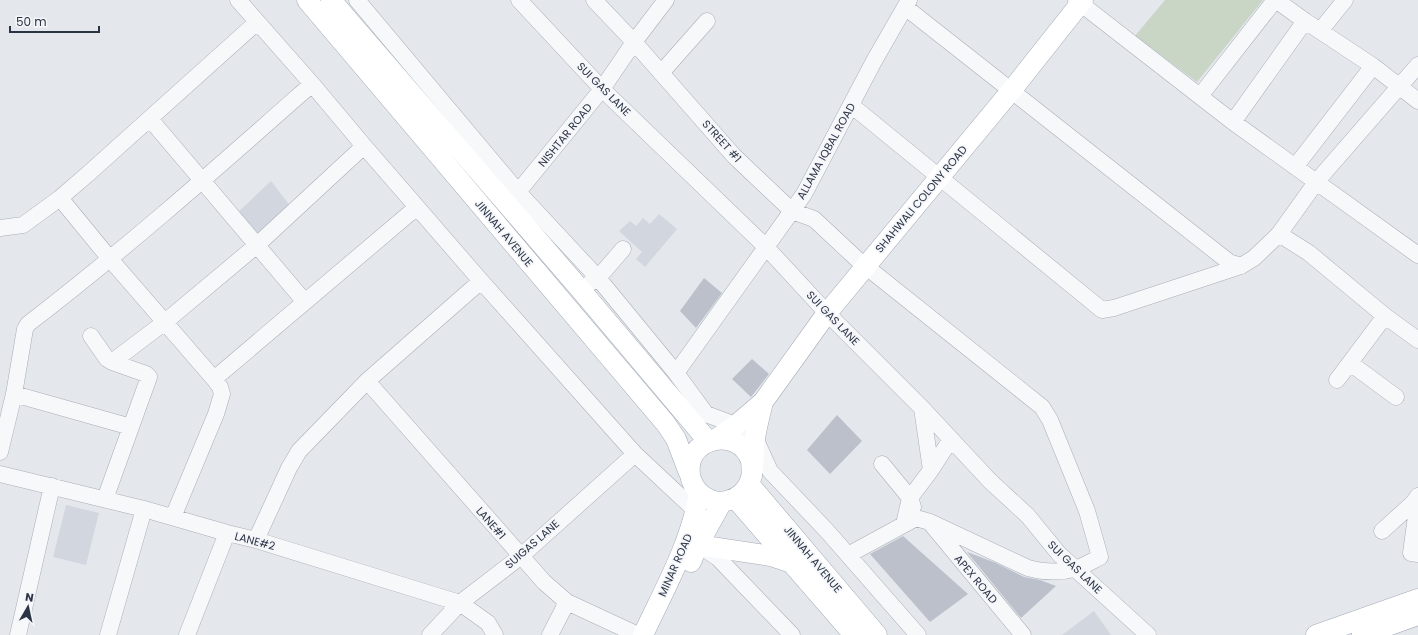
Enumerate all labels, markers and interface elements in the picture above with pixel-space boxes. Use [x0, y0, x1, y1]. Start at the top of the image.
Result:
scale bar [10, 8, 99, 34]
text: 50 m [16, 13, 47, 30]
street label: SUI GAS LANE [573, 58, 635, 120]
street label: NISHTAR ROAD [534, 99, 596, 170]
street label: ALLAMA IQBAL ROAD [793, 100, 859, 202]
street label: STREET #1 [699, 116, 745, 166]
street label: SHAHWALI COLONY ROAD [871, 142, 971, 256]
street label: JINNAH AVENUE [471, 196, 537, 270]
street label: SUI GAS LANE [803, 287, 863, 349]
street label: LANE#1 [472, 503, 510, 543]
street label: SUIGAS LANE [501, 516, 563, 572]
street label: JINNAH AVENUE [780, 522, 846, 596]
street label: LANE#2 [233, 528, 277, 554]
street label: MINAR ROAD [654, 531, 696, 599]
street label: SUI GAS LANE [1044, 537, 1106, 597]
street label: APEX ROAD [951, 551, 1001, 607]
north arrow [8, 587, 48, 627]
text: N [24, 589, 35, 606]

